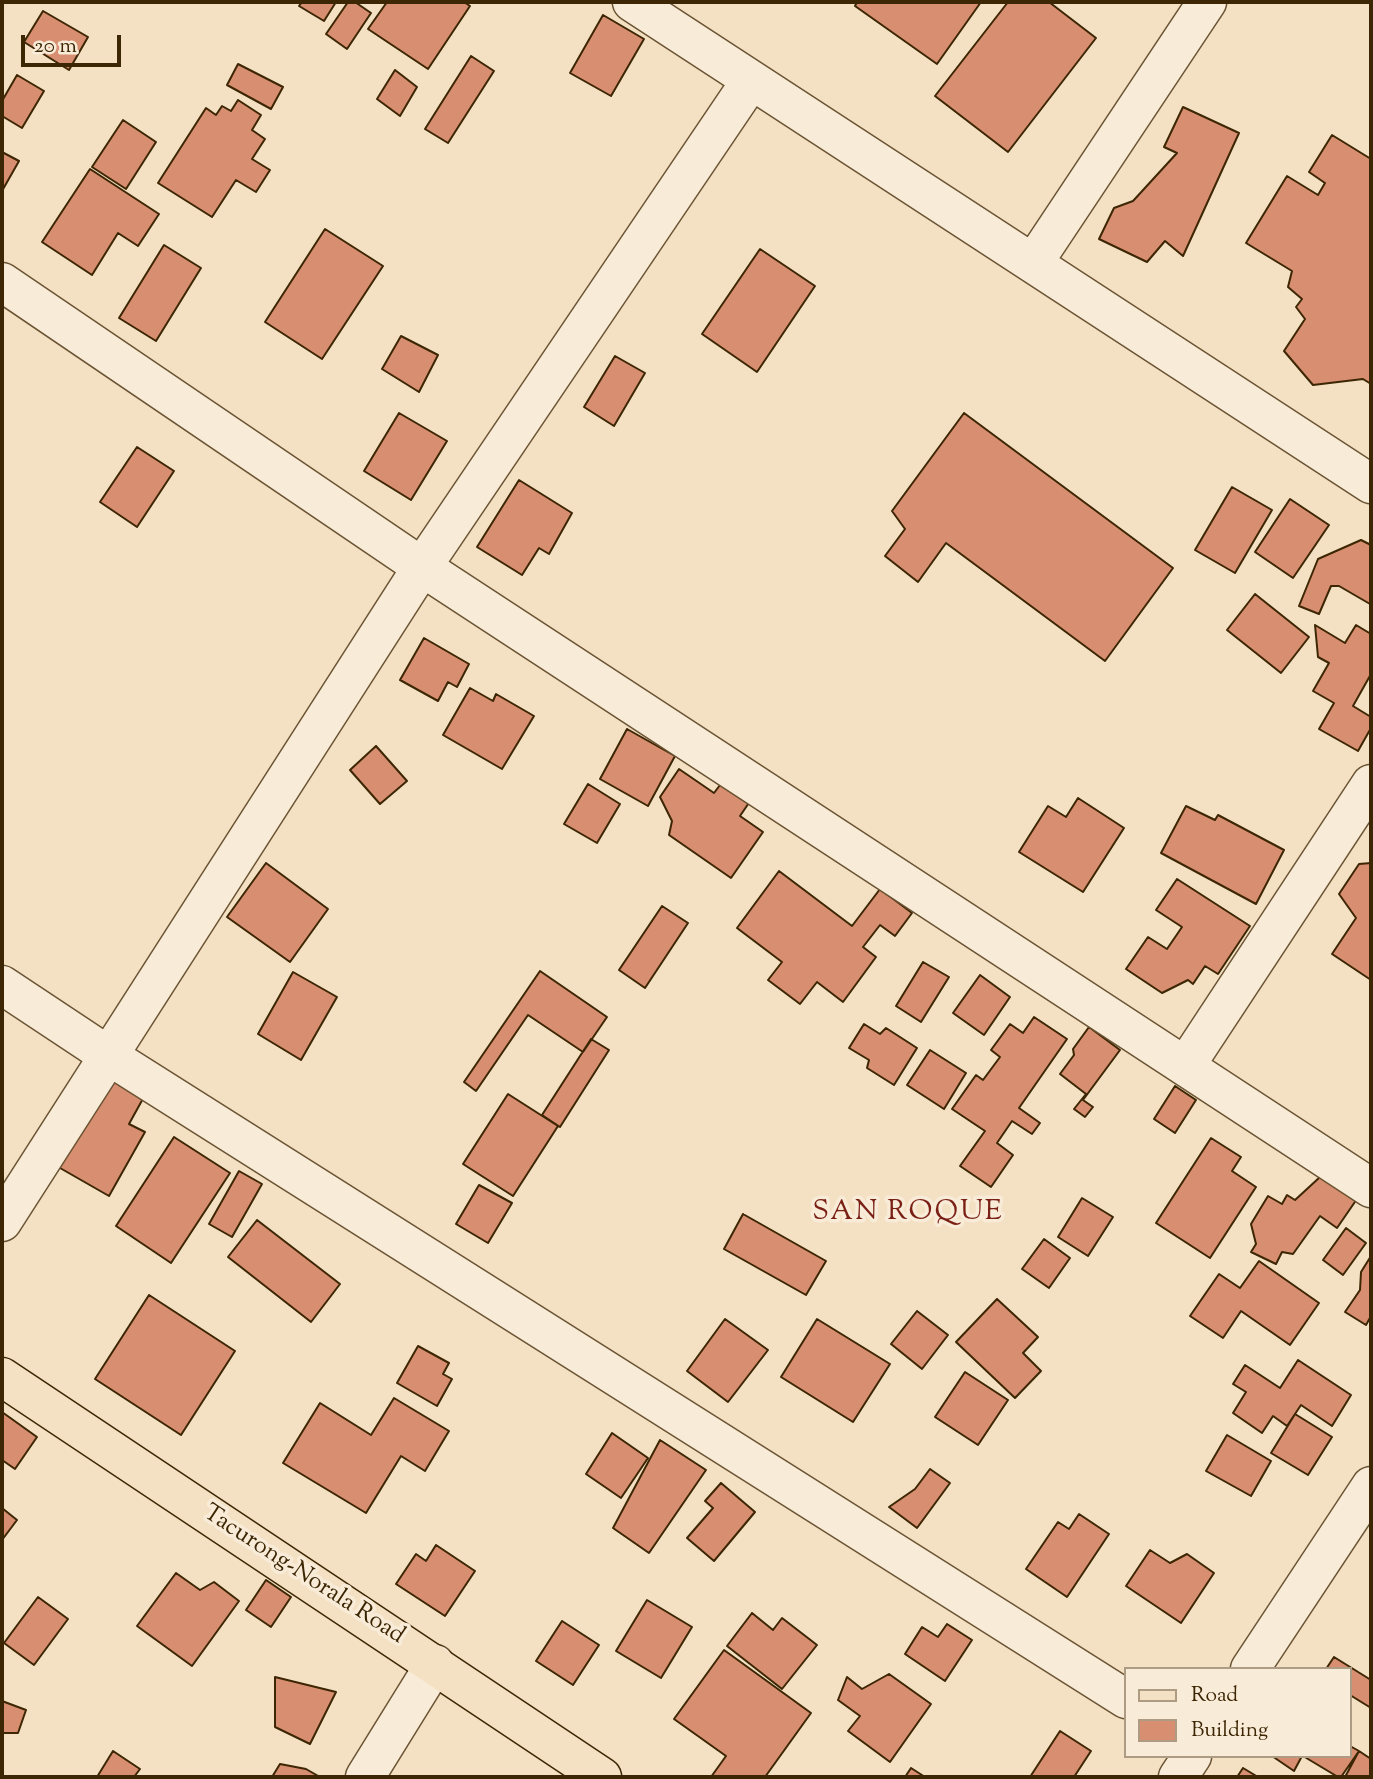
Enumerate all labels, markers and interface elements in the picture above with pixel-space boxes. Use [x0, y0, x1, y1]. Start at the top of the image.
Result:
scale bar [24, 21, 124, 65]
text: 20 m [34, 32, 77, 62]
district label: SAN ROQUE [813, 1197, 1003, 1231]
street label: Tacurong-Norala Road [197, 1500, 409, 1652]
legend [1124, 1667, 1352, 1758]
text: Road [1191, 1681, 1238, 1711]
text: Building [1191, 1716, 1268, 1746]

